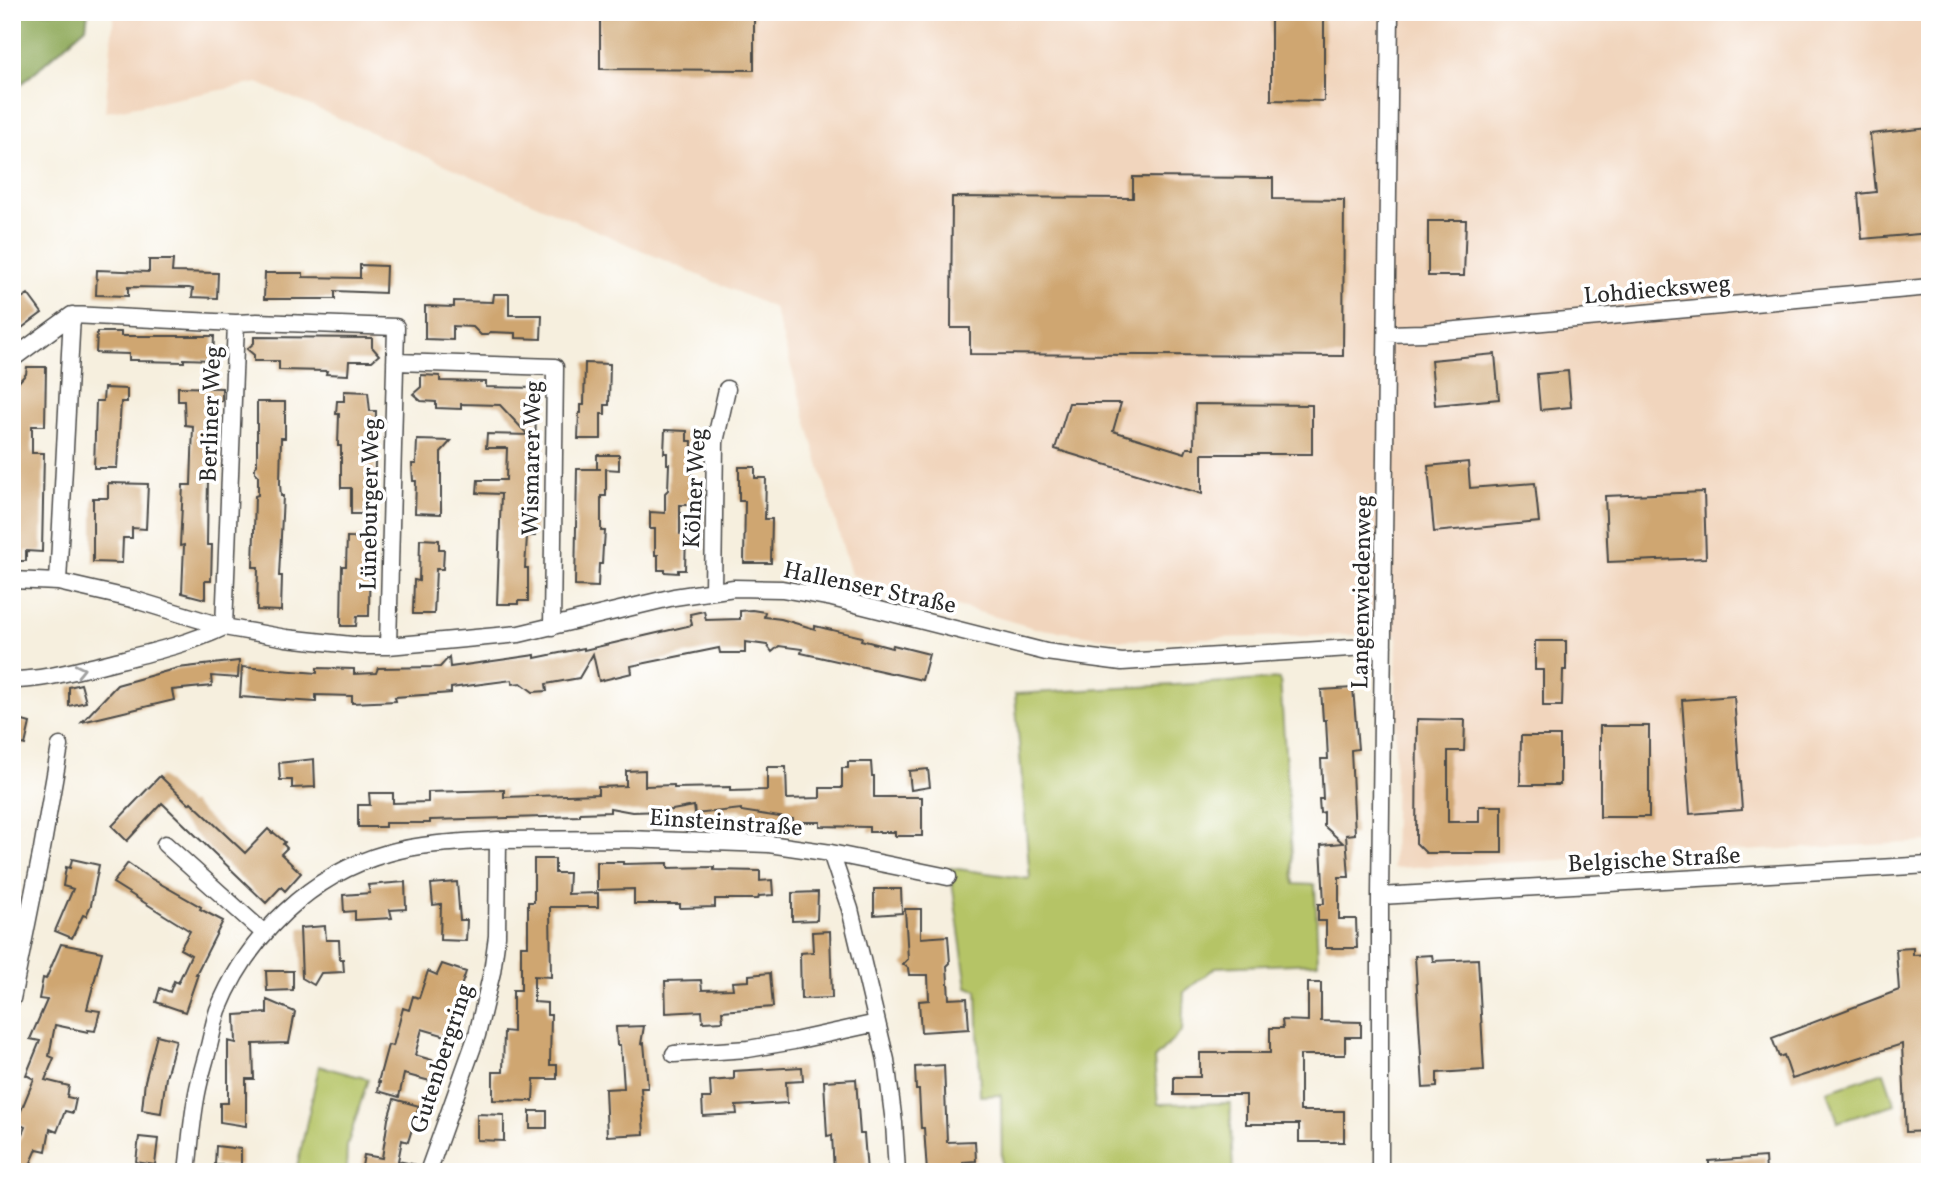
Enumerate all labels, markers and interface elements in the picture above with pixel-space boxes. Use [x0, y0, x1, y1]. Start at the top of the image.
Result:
street label: Lohdiecksweg [1582, 268, 1732, 314]
street label: Berliner Weg [193, 345, 231, 483]
street label: Wismarer Weg [515, 380, 551, 536]
street label: Lüneburger Weg [352, 417, 390, 591]
street label: Kölner Weg [676, 427, 716, 549]
street label: Langenwiedenweg [1344, 495, 1382, 689]
street label: Hallenser Straße [780, 554, 959, 624]
one-way arrow [74, 663, 86, 678]
street label: Einsteinstraße [648, 802, 804, 846]
street label: Belgische Straße [1567, 839, 1742, 883]
street label: Gutenbergring [403, 979, 483, 1138]

